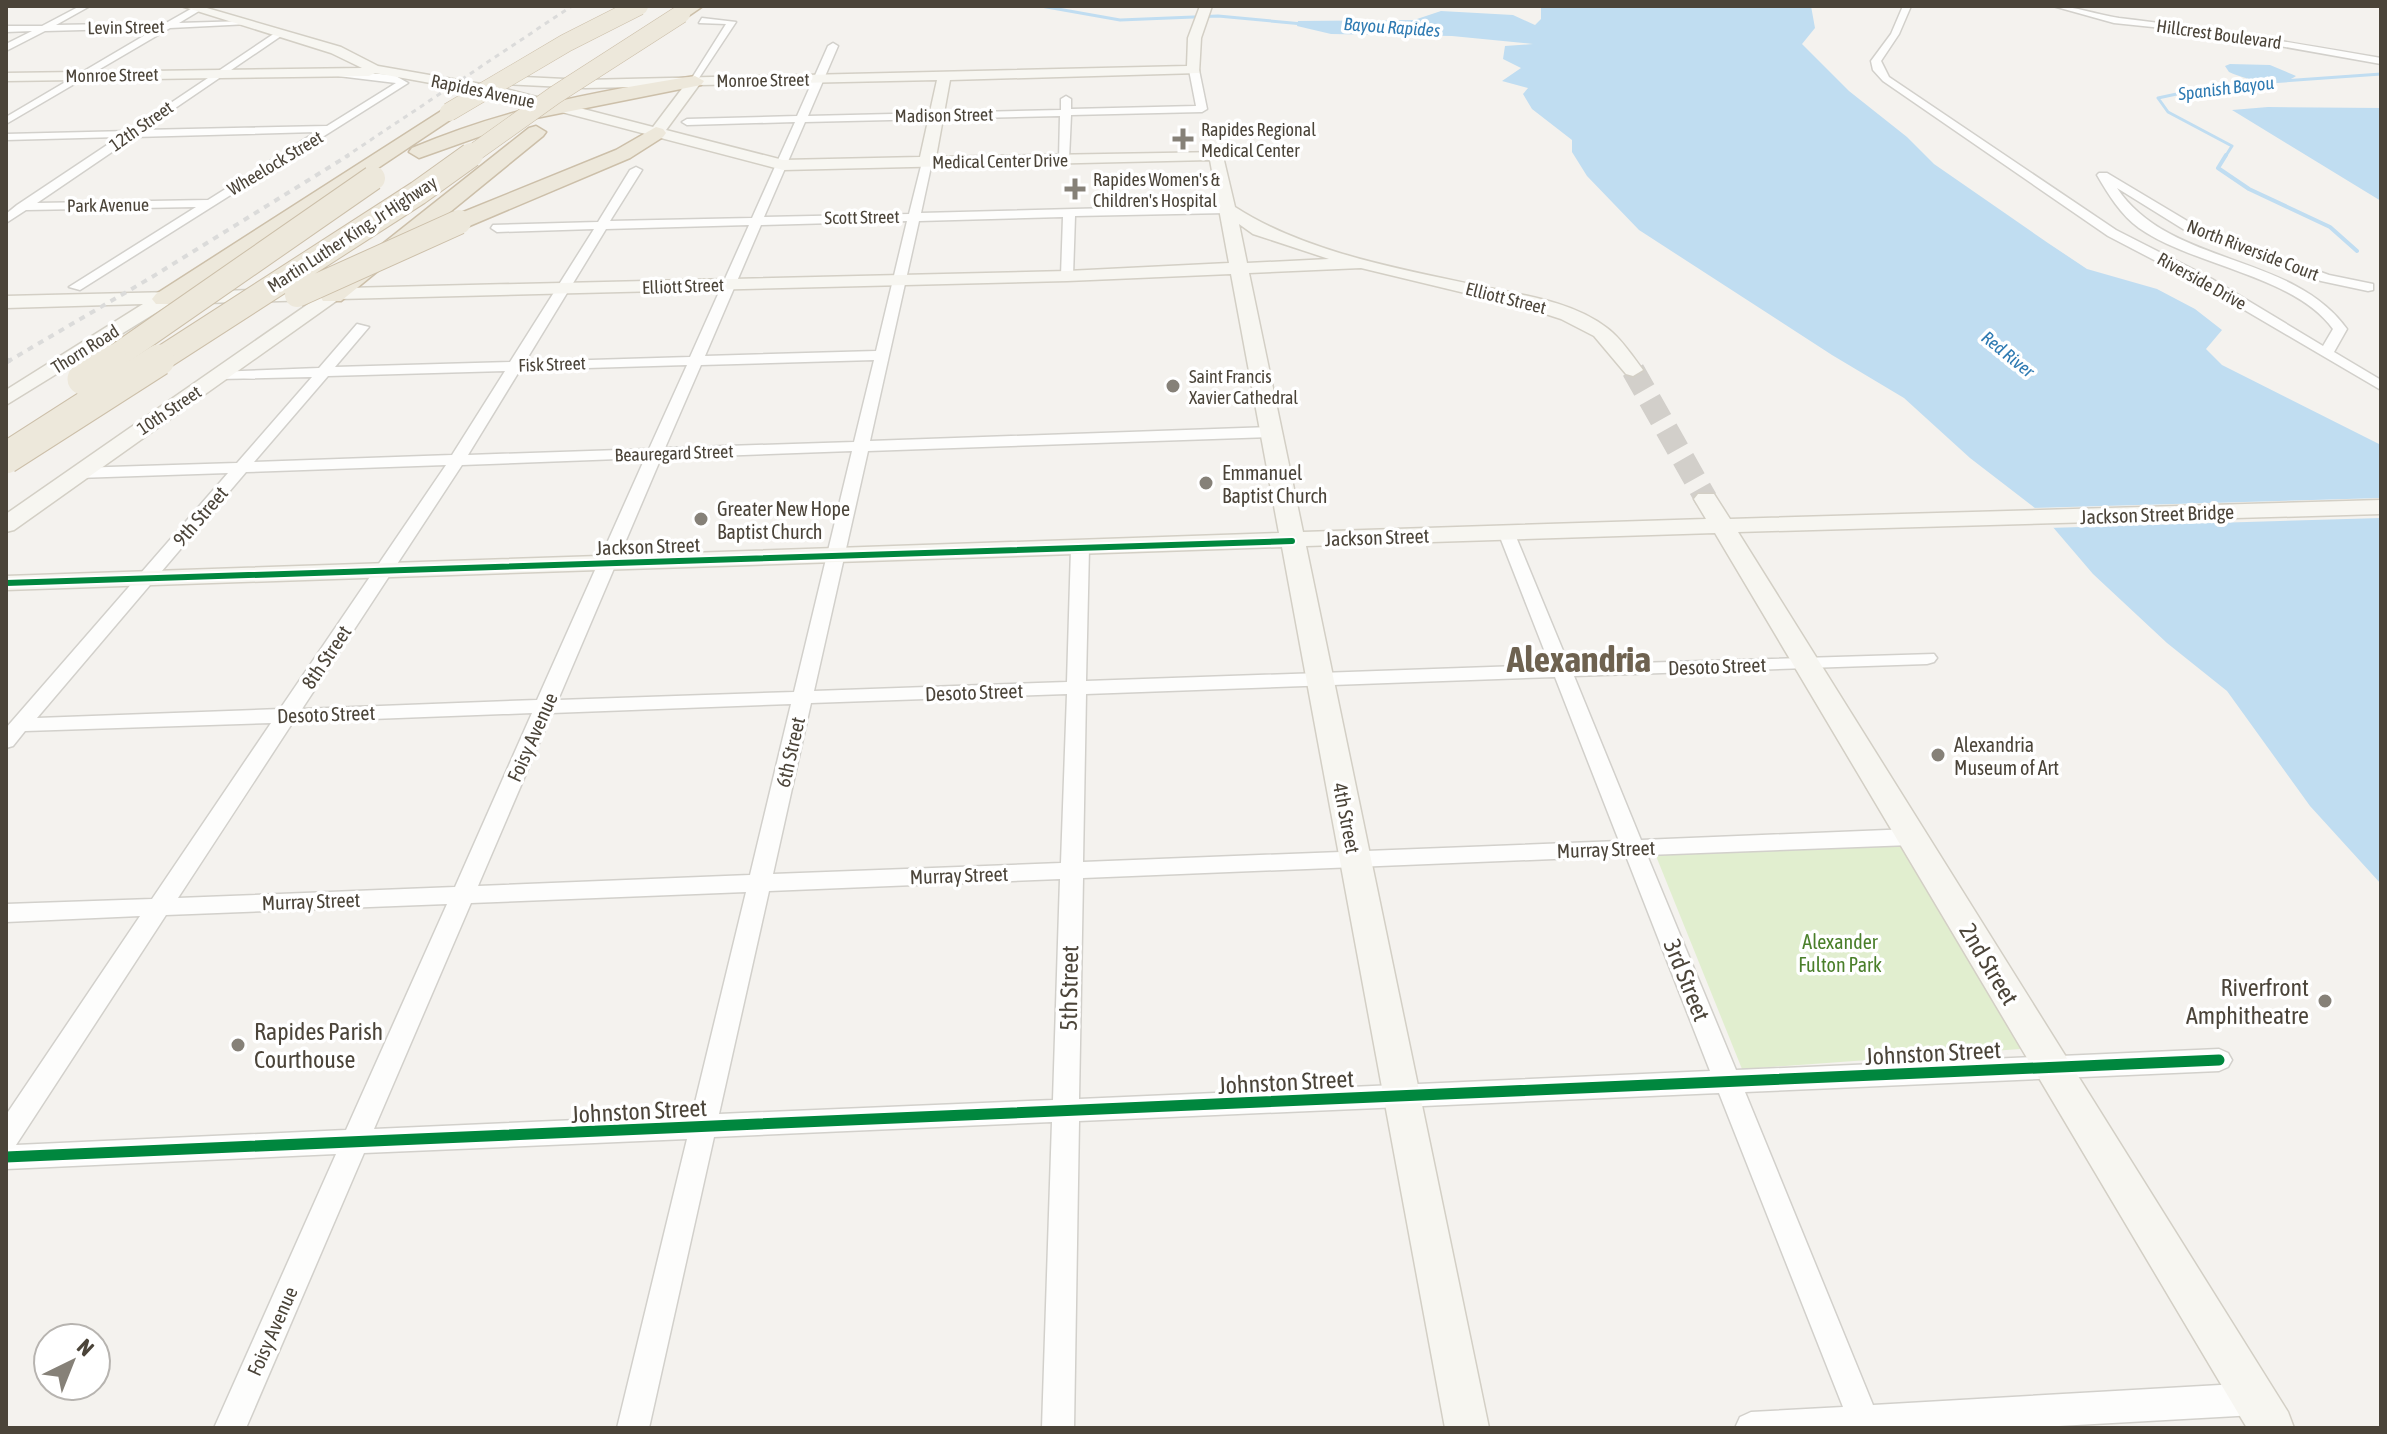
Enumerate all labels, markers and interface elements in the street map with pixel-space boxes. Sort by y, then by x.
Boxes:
water label: Bayou Rapides [1343,13,1441,41]
street label: Hillcrest Boulevard [2155,15,2283,53]
street label: Levin Street [87,16,165,38]
street label: Monroe Street [65,64,159,86]
street label: Monroe Street [716,69,810,91]
street label: Rapides Avenue [429,70,537,112]
water label: Spanish Bayou [2176,72,2275,104]
street label: 12th Street [105,97,177,155]
street label: Madison Street [895,104,993,126]
place label: Rapides Regional Medical Center [1201,119,1316,161]
street label: Wheelock Street [223,126,327,200]
marker: Rapides Regional Medical Center [1172,128,1194,150]
street label: Medical Center Drive [932,149,1068,173]
place label: Rapides Women's & Children's Hospital [1093,169,1221,211]
street label: Martin Luther King, Jr Highway [263,171,441,297]
marker: Rapides Women's & Children's Hospital [1064,178,1086,200]
street label: Park Avenue [67,194,149,216]
street label: Scott Street [824,206,900,228]
street label: North Riverside Court [2184,215,2322,285]
street label: Riverside Drive [2154,248,2250,314]
street label: Elliott Street [642,274,724,298]
street label: Elliott Street [1464,278,1548,318]
street label: Thorn Road [47,320,123,378]
water label: Red River [1977,326,2039,382]
street label: Fisk Street [518,352,586,376]
place label: Saint Francis Xavier Cathedral [1189,366,1298,408]
marker: Saint Francis Xavier Cathedral [1164,377,1182,395]
street label: 10th Street [133,381,205,439]
street label: Beauregard Street [614,440,734,466]
place label: Emmanuel Baptist Church [1222,461,1328,507]
marker: Emmanuel Baptist Church [1197,474,1215,492]
street label: 9th Street [168,481,232,551]
place label: Greater New Hope Baptist Church [717,497,850,543]
street label: Jackson Street Bridge [2080,500,2234,528]
marker: Greater New Hope Baptist Church [692,510,710,528]
street label: Jackson Street [1324,524,1430,550]
street label: Jackson Street [595,533,701,559]
street label: 8th Street [296,621,356,693]
district label: Alexandria [1506,638,1651,680]
street label: Desoto Street [1667,653,1767,679]
street label: Desoto Street [924,679,1024,705]
street label: Foisy Avenue [502,689,562,785]
street label: Desoto Street [276,701,376,727]
street label: 6th Street [771,714,809,789]
place label: Alexandria Museum of Art [1954,733,2059,779]
marker: Alexandria Museum of Art [1929,746,1947,764]
street label: 4th Street [1329,781,1365,856]
street label: Murray Street [1556,836,1656,862]
street label: Murray Street [909,862,1009,888]
street label: Murray Street [261,888,361,914]
street label: 2nd Street [1954,918,2024,1010]
park label: Alexander Fulton Park [1798,930,1882,976]
street label: 3rd Street [1658,935,1716,1025]
street label: 5th Street [1055,945,1083,1031]
place label: Riverfront Amphitheatre [2186,974,2309,1029]
marker: Riverfront Amphitheatre [2316,992,2334,1010]
place label: Rapides Parish Courthouse [254,1018,383,1073]
marker: Rapides Parish Courthouse [229,1036,247,1054]
street label: Johnston Street [1864,1036,2002,1070]
street label: Johnston Street [1217,1065,1355,1099]
street label: Johnston Street [570,1094,708,1128]
street label: Foisy Avenue [242,1283,302,1379]
north arrow [32,1322,112,1402]
text: N [72,1333,99,1361]

